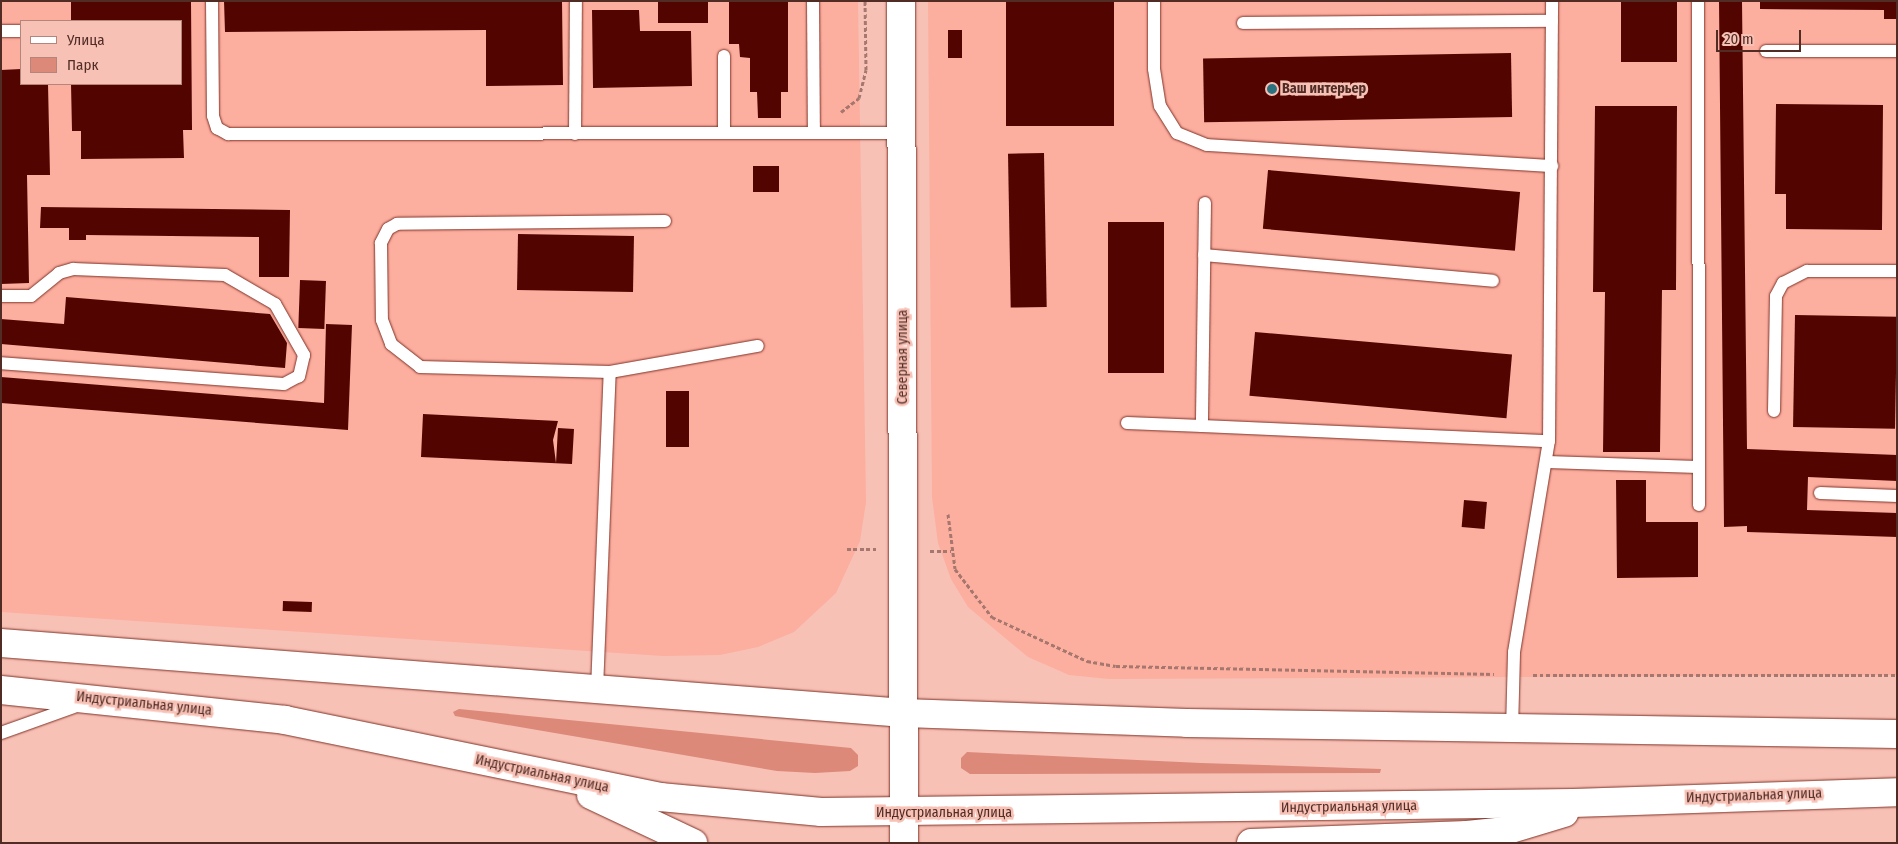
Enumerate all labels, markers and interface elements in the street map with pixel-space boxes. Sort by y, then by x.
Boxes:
legend [20,20,182,85]
scale bar [1718,20,1803,52]
text: 20 m [1724,30,1754,48]
text: Улица [67,31,105,49]
text: Парк [67,56,98,74]
place label: Ваш интерьер [1282,81,1366,97]
marker: Ваш интерьер [1266,83,1278,95]
street label: Северная улица [895,310,911,404]
street label: Индустриальная улица [75,689,213,719]
street label: Индустриальная улица [474,752,610,796]
street label: Индустриальная улица [1686,785,1822,807]
street label: Индустриальная улица [1281,797,1417,817]
street label: Индустриальная улица [876,805,1012,821]

